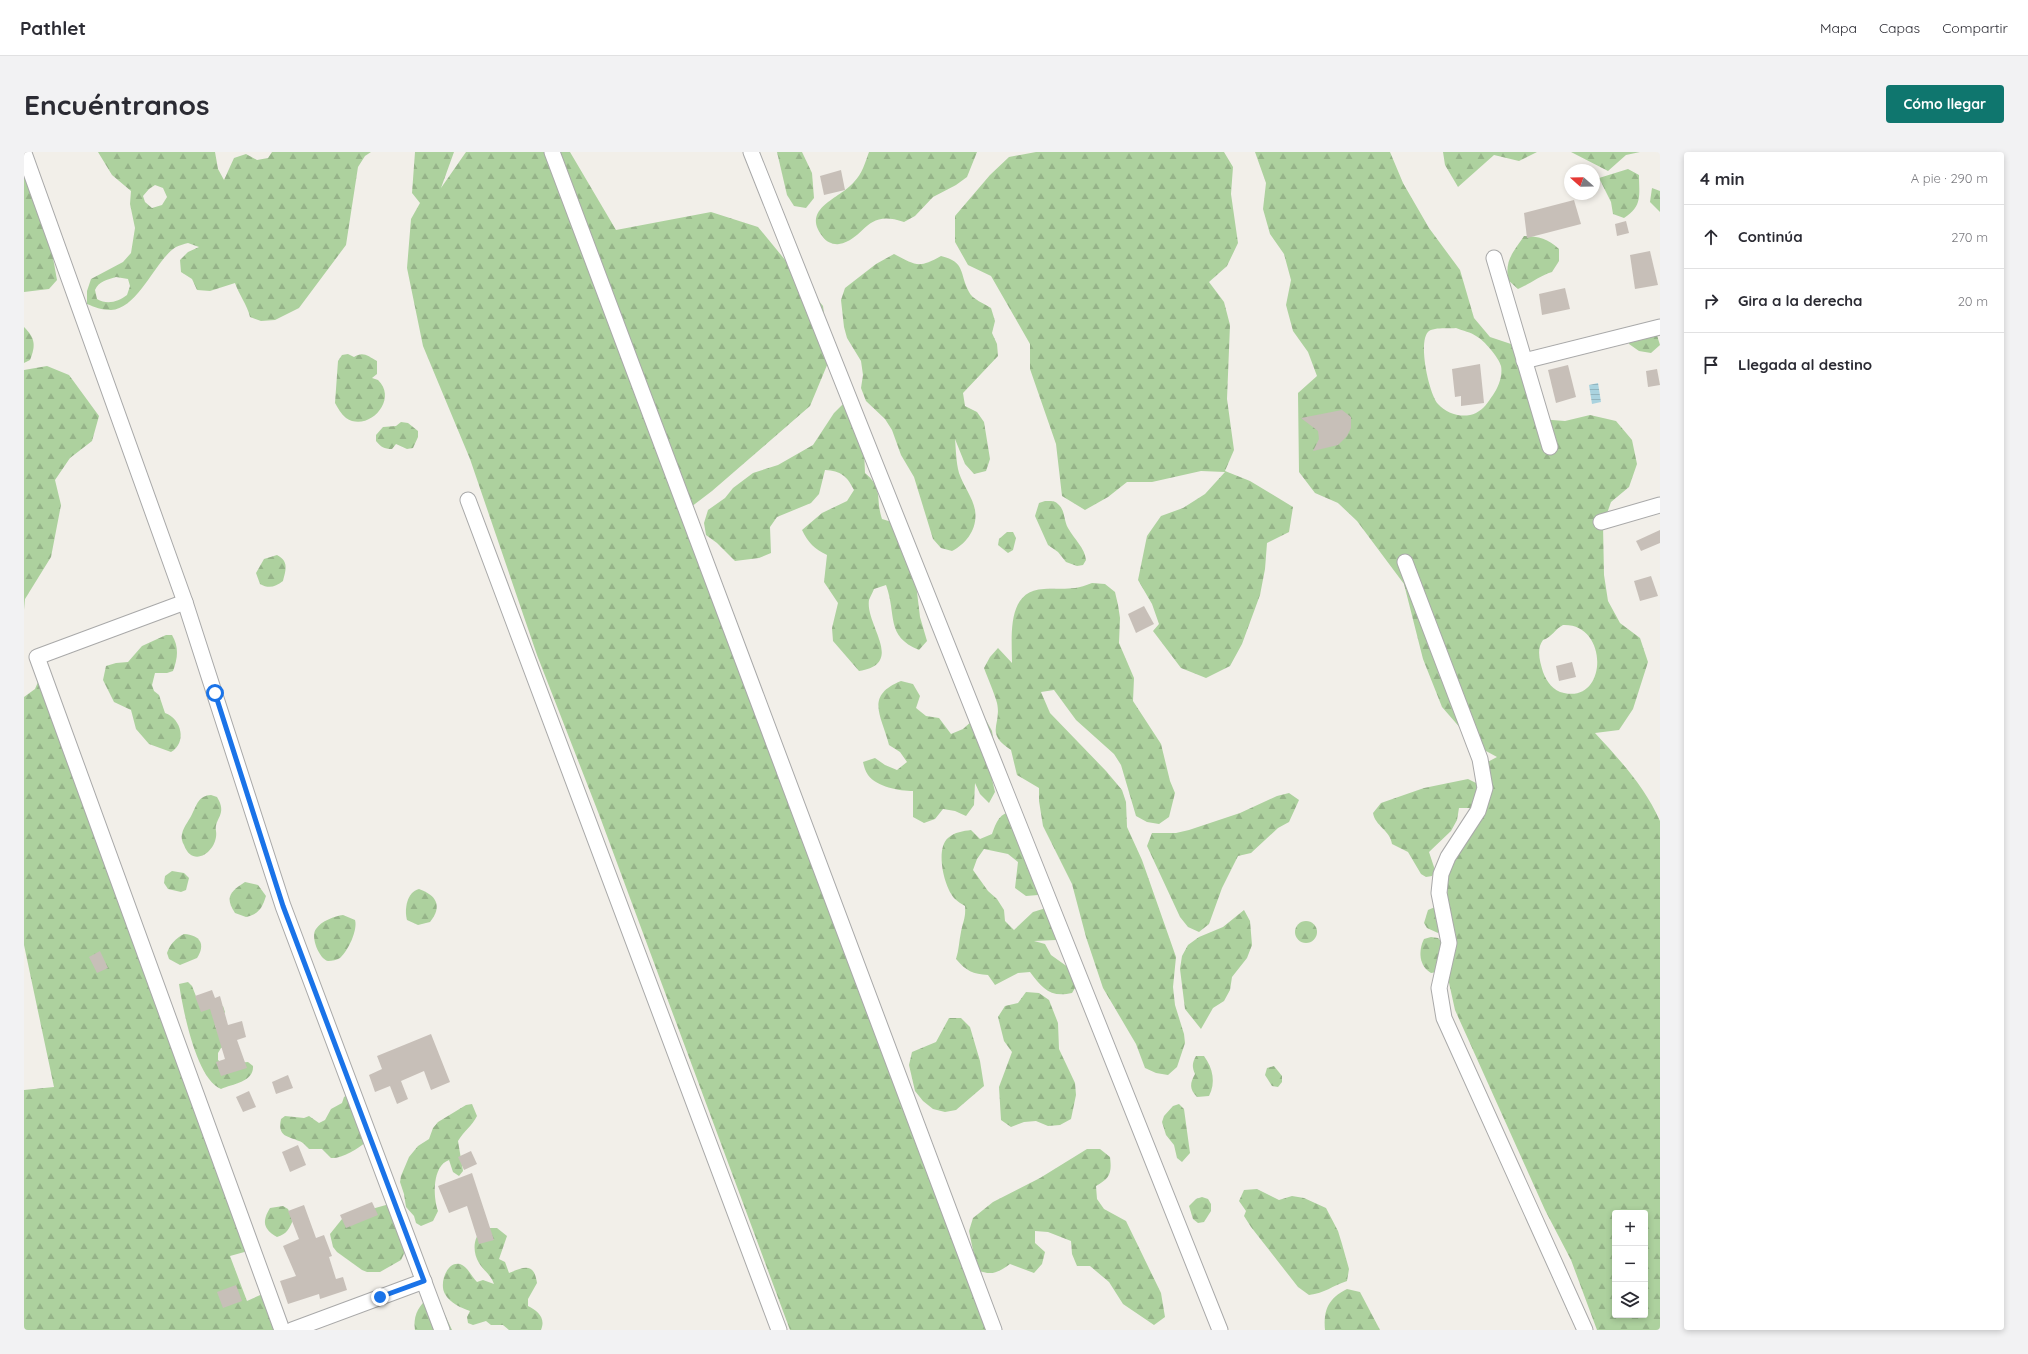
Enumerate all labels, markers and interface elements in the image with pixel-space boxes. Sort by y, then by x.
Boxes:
text: Pathlet [20,16,86,40]
text: Mapa [1820,19,1857,37]
text: Capas [1879,19,1920,37]
text: Compartir [1942,19,2008,37]
button: Cómo llegar [1886,85,2004,123]
text: Encuéntranos [24,87,209,122]
north arrow [1564,164,1600,200]
text: 4 min [1700,168,1745,189]
text: A pie · 290 m [1911,170,1988,186]
icon: ahead [1700,226,1722,248]
text: Continúa [1738,227,1803,246]
text: 270 m [1951,229,1988,245]
icon: right [1700,290,1722,312]
text: Gira a la derecha [1738,291,1863,310]
text: 20 m [1958,293,1988,309]
icon: arrive [1700,354,1722,376]
text: Llegada al destino [1738,355,1872,374]
route start [206,684,224,702]
map controls [1612,1210,1648,1318]
button: + [1612,1210,1648,1246]
button: − [1612,1246,1648,1282]
button: layers [1612,1282,1648,1318]
route end [371,1288,389,1306]

